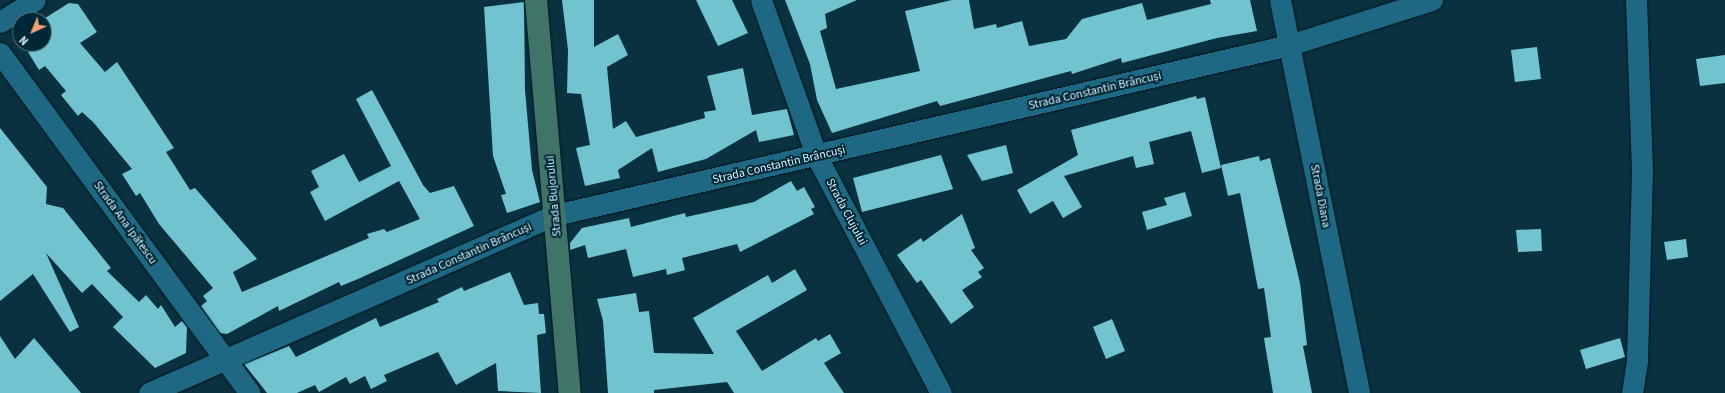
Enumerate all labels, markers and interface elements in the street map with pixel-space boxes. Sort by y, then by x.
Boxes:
north arrow [12,12,52,52]
text: N [16,32,32,48]
street label: Strada Constantin Brâncuși [1027,69,1163,113]
street label: Strada Constantin Brâncuși [711,143,847,187]
street label: Strada Bujorului [543,155,565,237]
street label: Strada Diana [1307,163,1333,229]
street label: Strada Clujului [822,176,870,248]
street label: Strada Ana Ipătescu [90,179,160,267]
street label: Strada Constantin Brâncuși [404,220,534,288]

